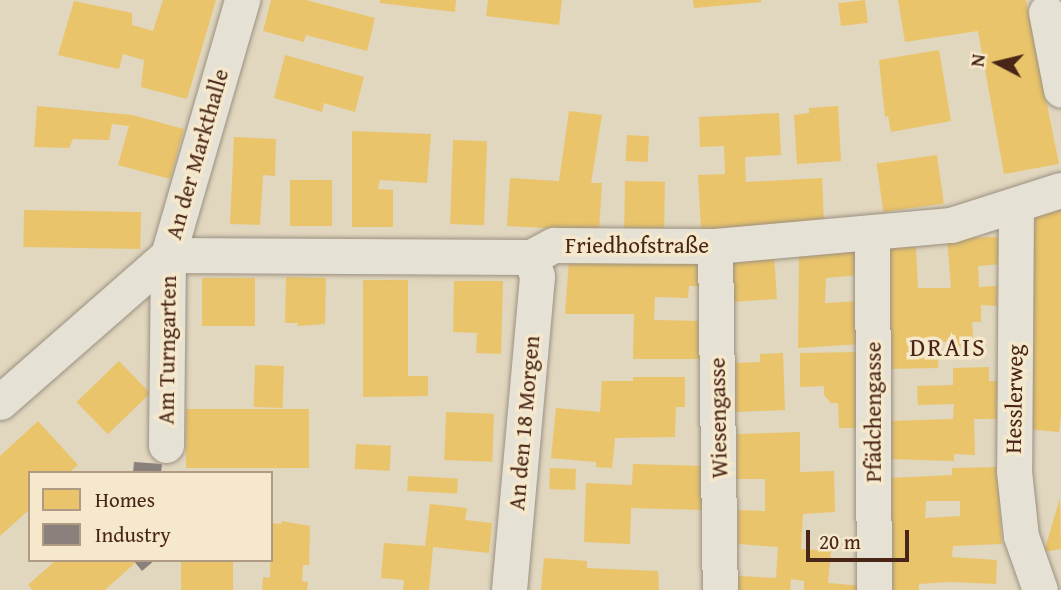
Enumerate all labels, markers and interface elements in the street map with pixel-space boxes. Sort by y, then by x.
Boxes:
north arrow [963,28,1033,98]
text: N [962,52,992,68]
street label: An der Markthalle [159,66,235,242]
street label: Friedhofstraße [565,231,709,259]
street label: Am Turngarten [152,275,182,425]
district label: DRAIS [910,331,986,363]
street label: An den 18 Morgen [503,334,545,512]
street label: Pfädchengasse [859,342,887,482]
street label: Hesslerweg [999,344,1029,454]
street label: Wiesengasse [703,357,733,479]
legend [28,471,273,562]
text: Homes [95,484,155,515]
scale bar [809,516,912,560]
text: Industry [95,519,171,550]
text: 20 m [819,526,861,557]

